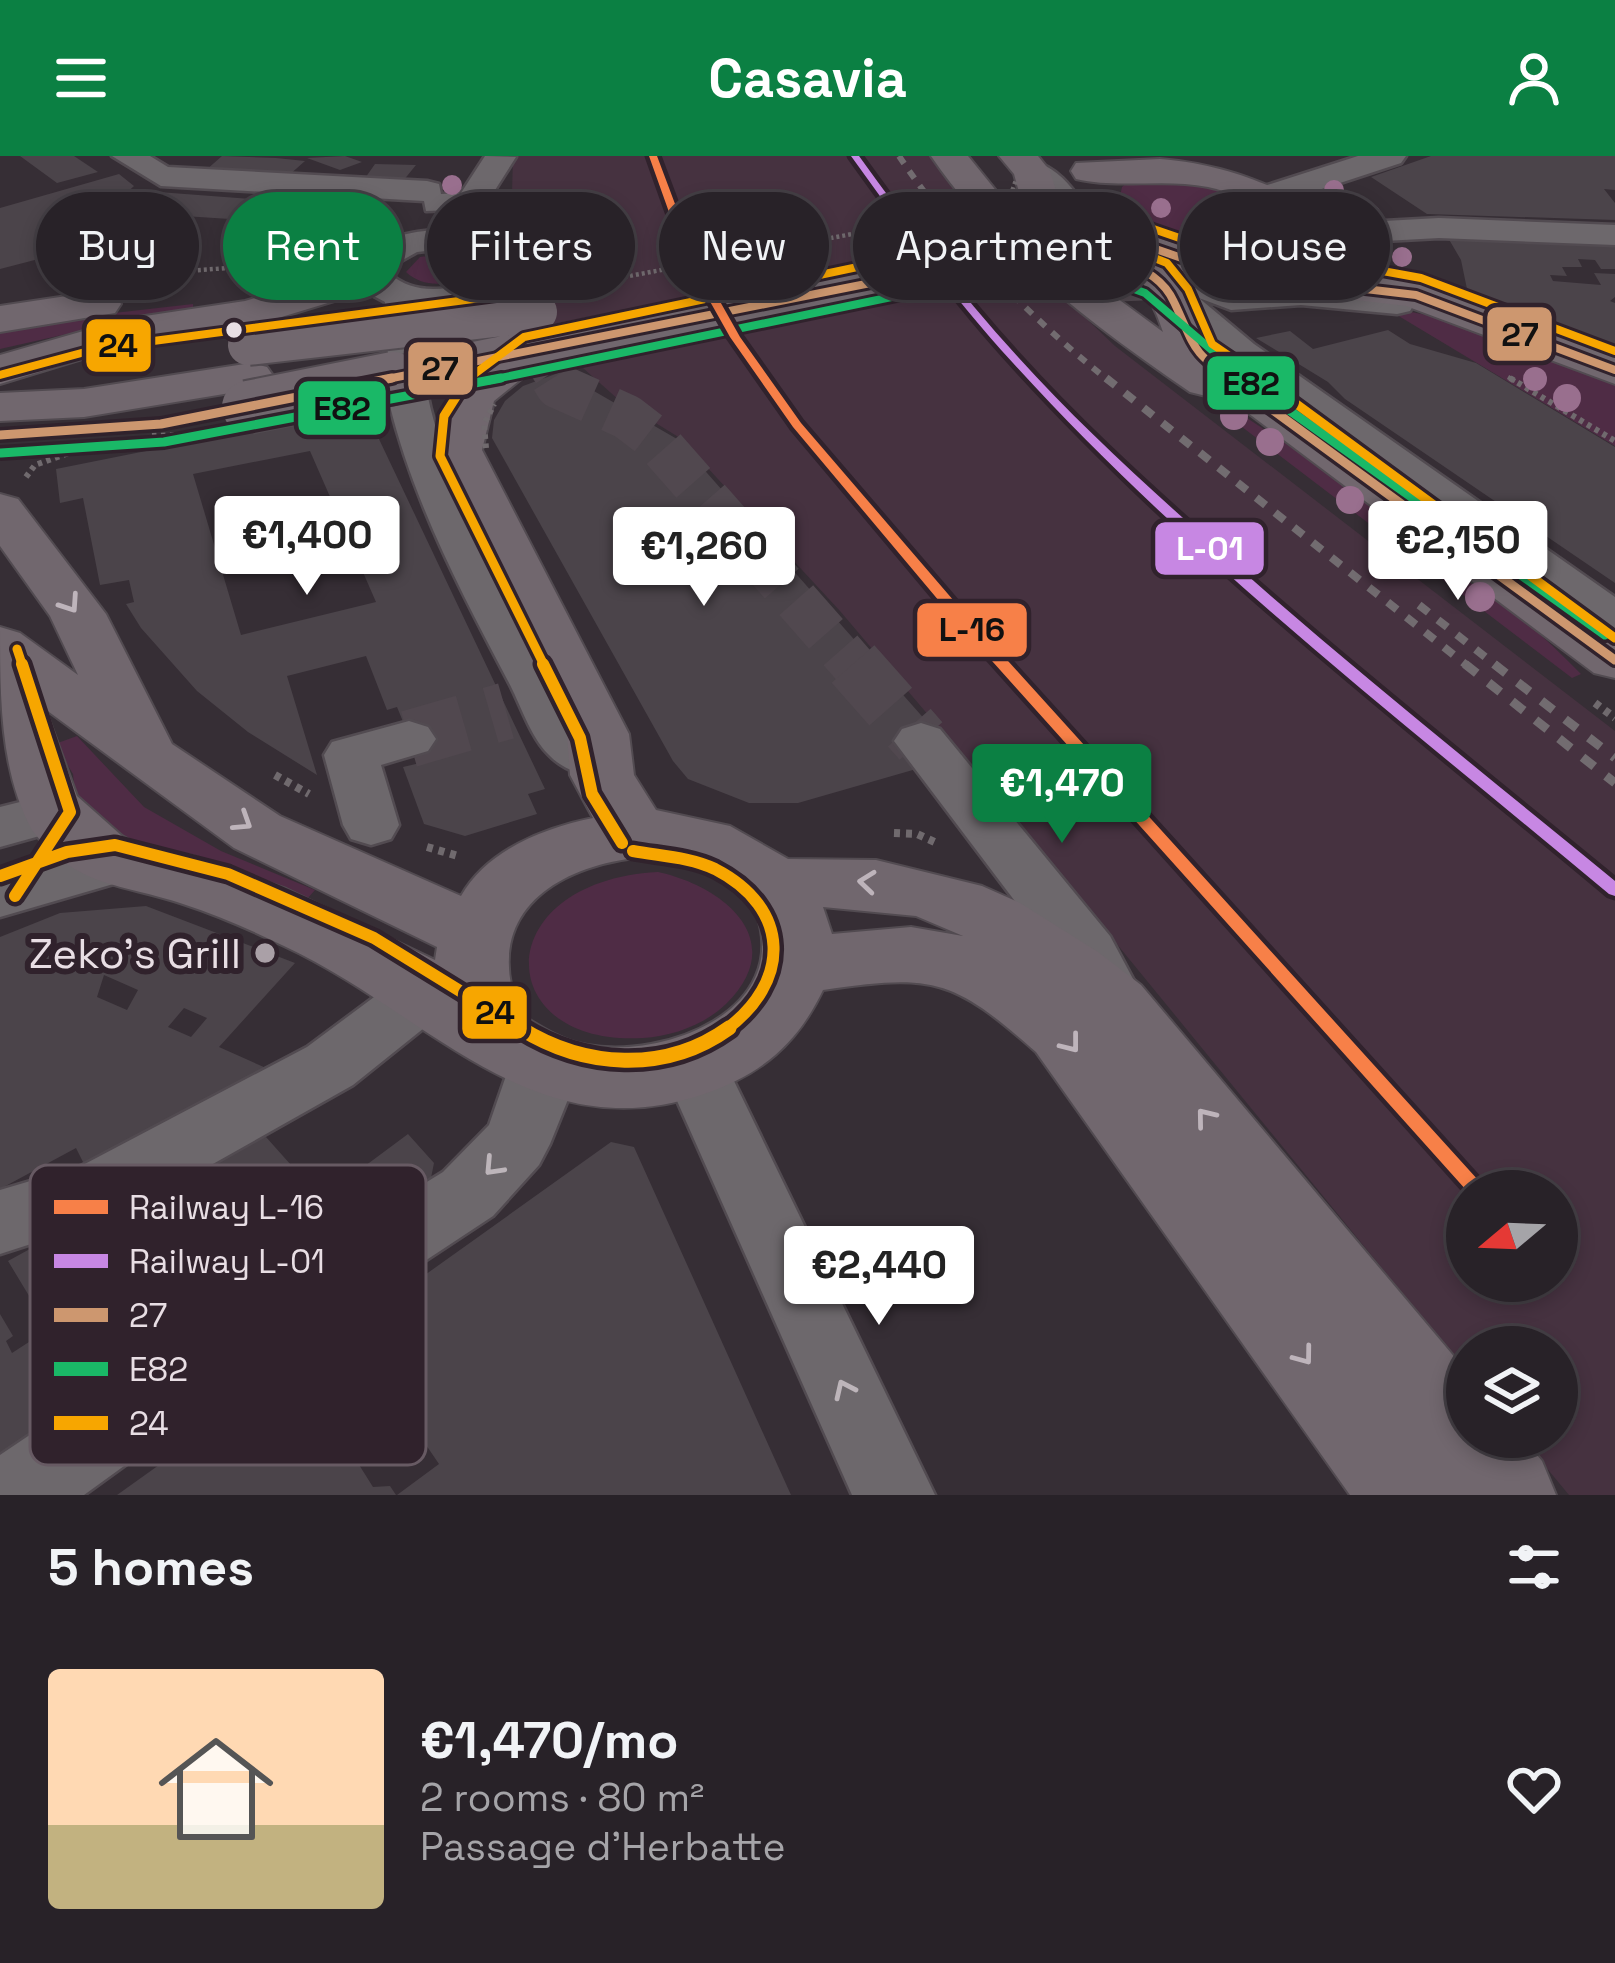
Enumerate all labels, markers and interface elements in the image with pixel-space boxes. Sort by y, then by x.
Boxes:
text: Casavia [708,44,907,113]
icon: menu [48,45,114,111]
icon: person [1501,45,1567,111]
chip: Buy [36,192,199,300]
chip: Rent [223,192,403,300]
chip: Filters [427,192,635,300]
chip: New [659,192,829,300]
chip: Apartment [853,192,1156,300]
chip: House [1180,192,1390,300]
line badge: 27 [1485,305,1554,363]
text: 27 [1501,314,1539,356]
line badge: 24 [84,317,153,374]
unlabelled marker [223,319,245,341]
text: 24 [98,325,138,367]
line badge: 27 [406,340,475,397]
text: 27 [421,348,459,390]
line badge: E82 [1205,354,1297,412]
text: E82 [1222,363,1280,405]
line badge: E82 [296,379,388,437]
text: E82 [313,388,371,430]
pin: €1,400 [209,496,405,598]
pin: €2,150 [1360,501,1556,603]
pin: €1,260 [606,507,802,609]
text: €1,400 [242,510,372,559]
text: €2,150 [1395,515,1521,564]
line badge: L-01 [1153,520,1266,577]
text: €1,260 [640,521,768,570]
text: L-01 [1176,528,1244,570]
one-way arrow [56,591,78,613]
line badge: L-16 [915,601,1029,659]
text: L-16 [939,609,1005,651]
pin: €1,470 [964,744,1160,846]
text: €1,470 [999,758,1125,807]
one-way arrow [229,807,251,829]
one-way arrow [857,870,876,895]
place label: Zeko's Grill [29,927,241,980]
marker: Zeko's Grill [252,940,278,966]
line badge: 24 [460,984,529,1041]
text: 24 [475,992,515,1034]
one-way arrow [1057,1030,1078,1052]
one-way arrow [1198,1109,1219,1131]
one-way arrow [486,1154,507,1175]
legend [30,1165,426,1465]
north arrow [1446,1170,1578,1302]
map controls [1446,1170,1578,1458]
text: Railway L-16 [129,1187,324,1229]
pin: €2,440 [781,1226,977,1328]
text: €2,440 [811,1240,947,1289]
text: Railway L-01 [129,1241,325,1283]
text: 27 [129,1295,167,1337]
button: layers [1446,1326,1578,1458]
one-way arrow [1290,1343,1312,1364]
text: E82 [129,1349,188,1391]
one-way arrow [835,1380,859,1401]
text: 24 [129,1403,169,1445]
icon: filters [1501,1534,1567,1600]
text: 5 homes [48,1535,254,1600]
text: €1,470/mo [420,1708,679,1773]
icon: home [144,1717,288,1861]
icon: heart [1501,1756,1567,1822]
text: 2 rooms · 80 m² [420,1773,704,1822]
text: Passage d'Herbatte [420,1822,786,1871]

